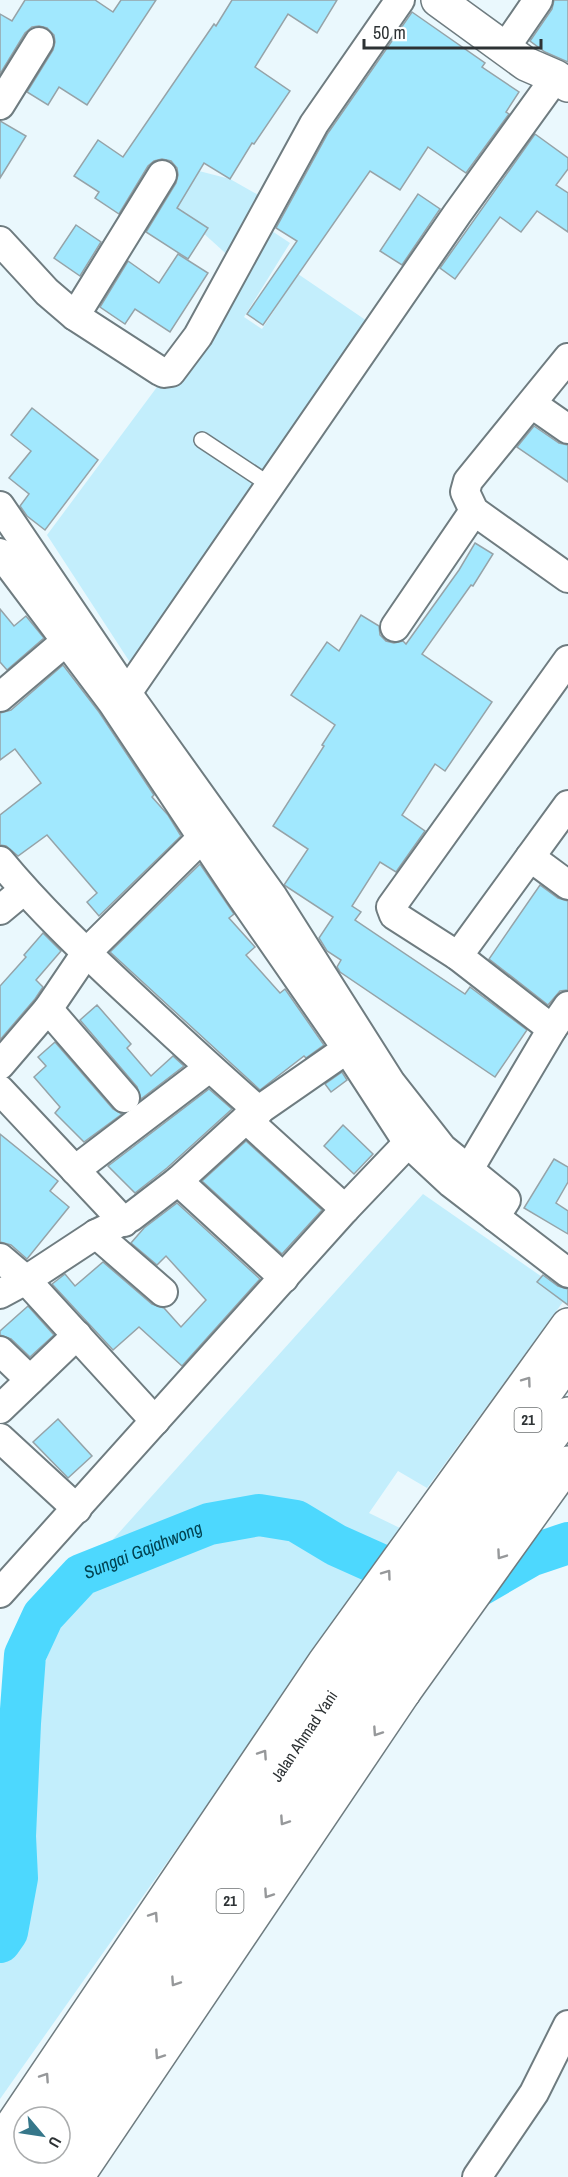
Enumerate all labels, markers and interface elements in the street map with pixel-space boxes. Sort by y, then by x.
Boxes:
scale bar [364,12,541,50]
text: 50 m [373,20,406,45]
one-way arrow [520,1376,531,1387]
road number: 21 [514,1408,542,1432]
water label: Sungai Gajahwong [80,1515,206,1585]
one-way arrow [497,1548,508,1559]
one-way arrow [380,1570,391,1581]
street label: Jalan Ahmad Yani [265,1686,342,1786]
one-way arrow [373,1725,384,1736]
one-way arrow [256,1750,267,1761]
one-way arrow [280,1814,291,1825]
one-way arrow [264,1887,275,1898]
road number: 21 [216,1889,244,1913]
one-way arrow [147,1911,158,1922]
one-way arrow [170,1976,182,1986]
one-way arrow [155,2049,166,2060]
one-way arrow [37,2073,48,2084]
north arrow [12,2105,72,2165]
text: U [43,2133,67,2152]

